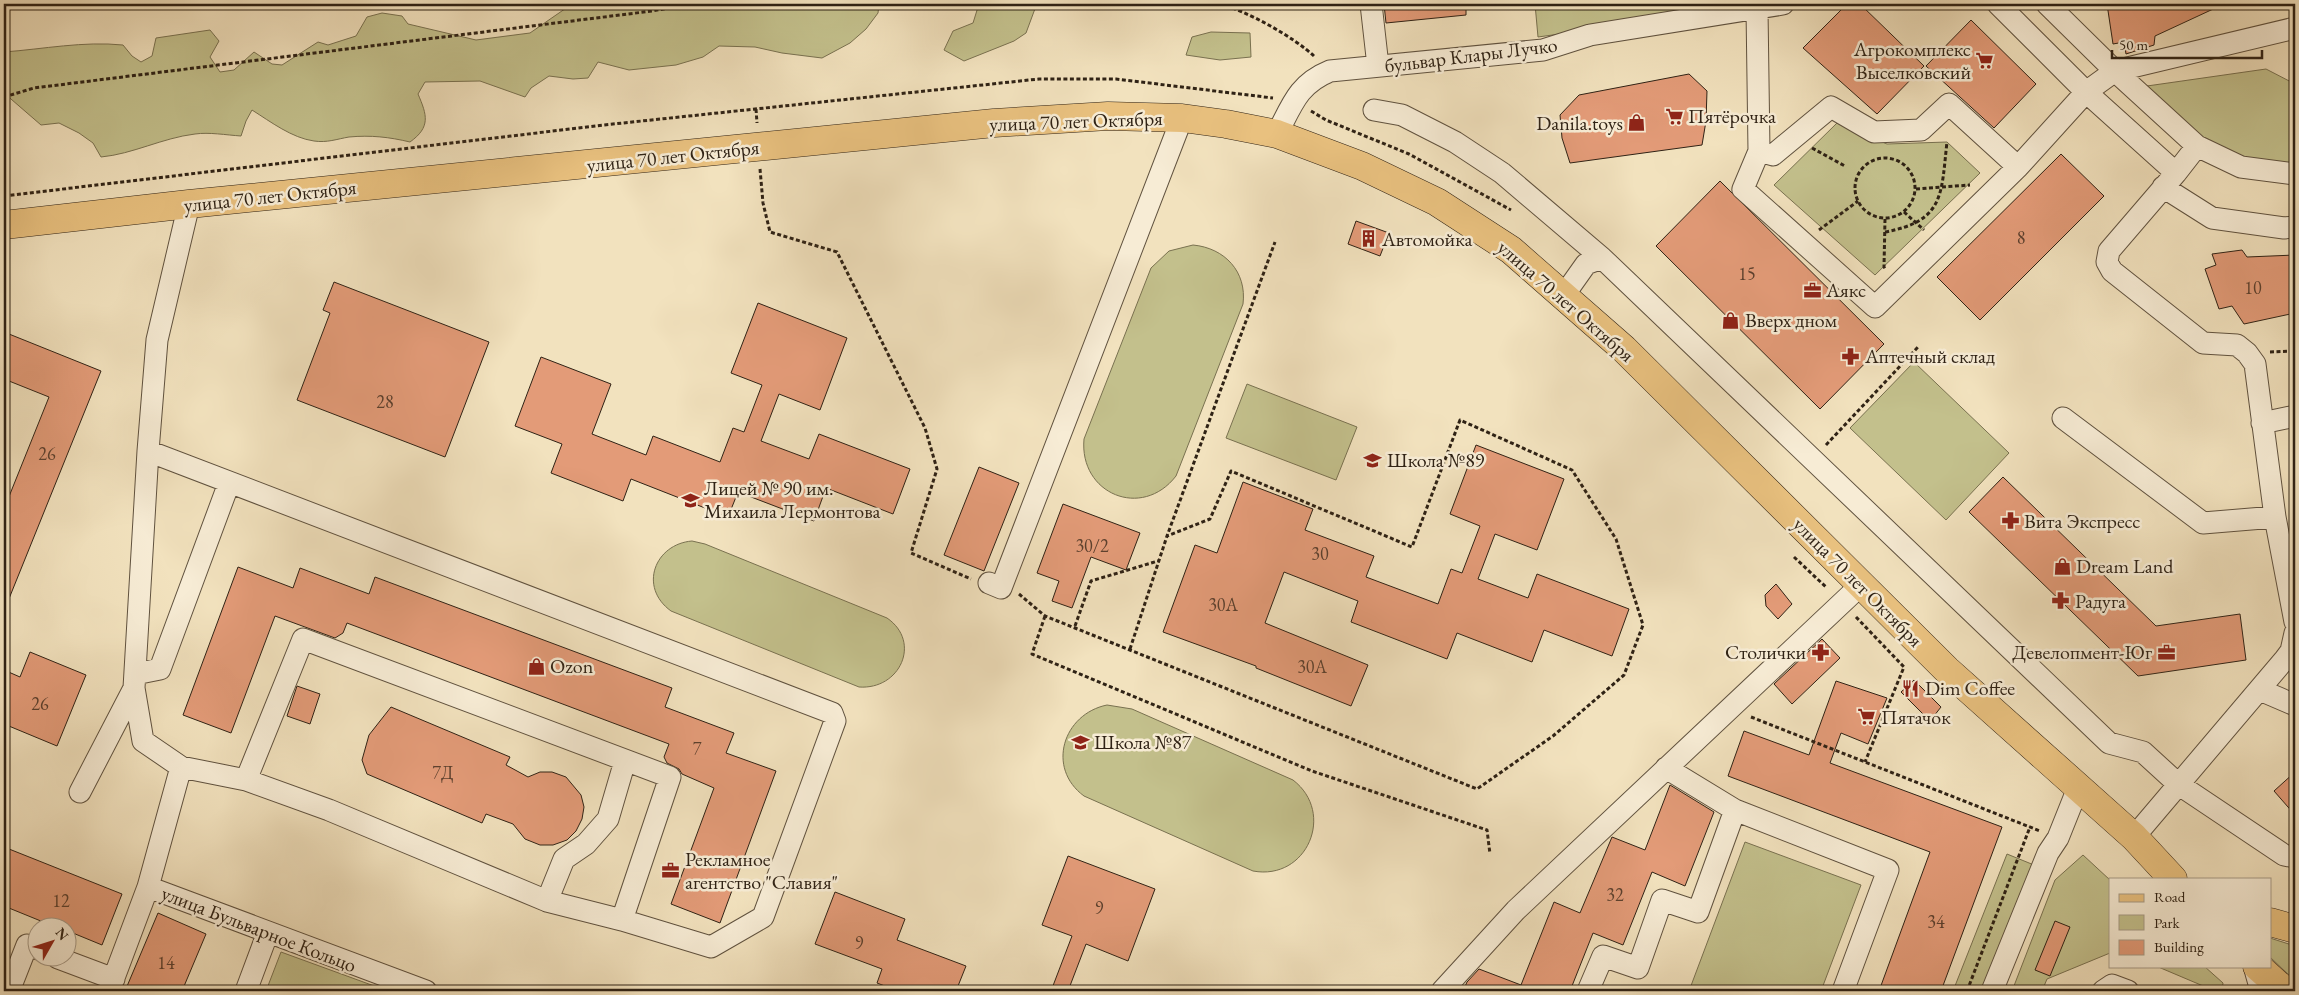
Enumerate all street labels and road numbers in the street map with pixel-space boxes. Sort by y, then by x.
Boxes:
street label: бульвар Клары Лучко [1383,31,1559,78]
street label: улица 70 лет Октября [989,105,1163,137]
street label: улица 70 лет Октября [585,134,761,178]
street label: улица 70 лет Октября [182,174,358,218]
street label: улица 70 лет Октября [1492,234,1640,368]
street label: улица 70 лет Октября [1787,511,1929,653]
street label: улица Бульварное Кольцо [158,880,360,978]

